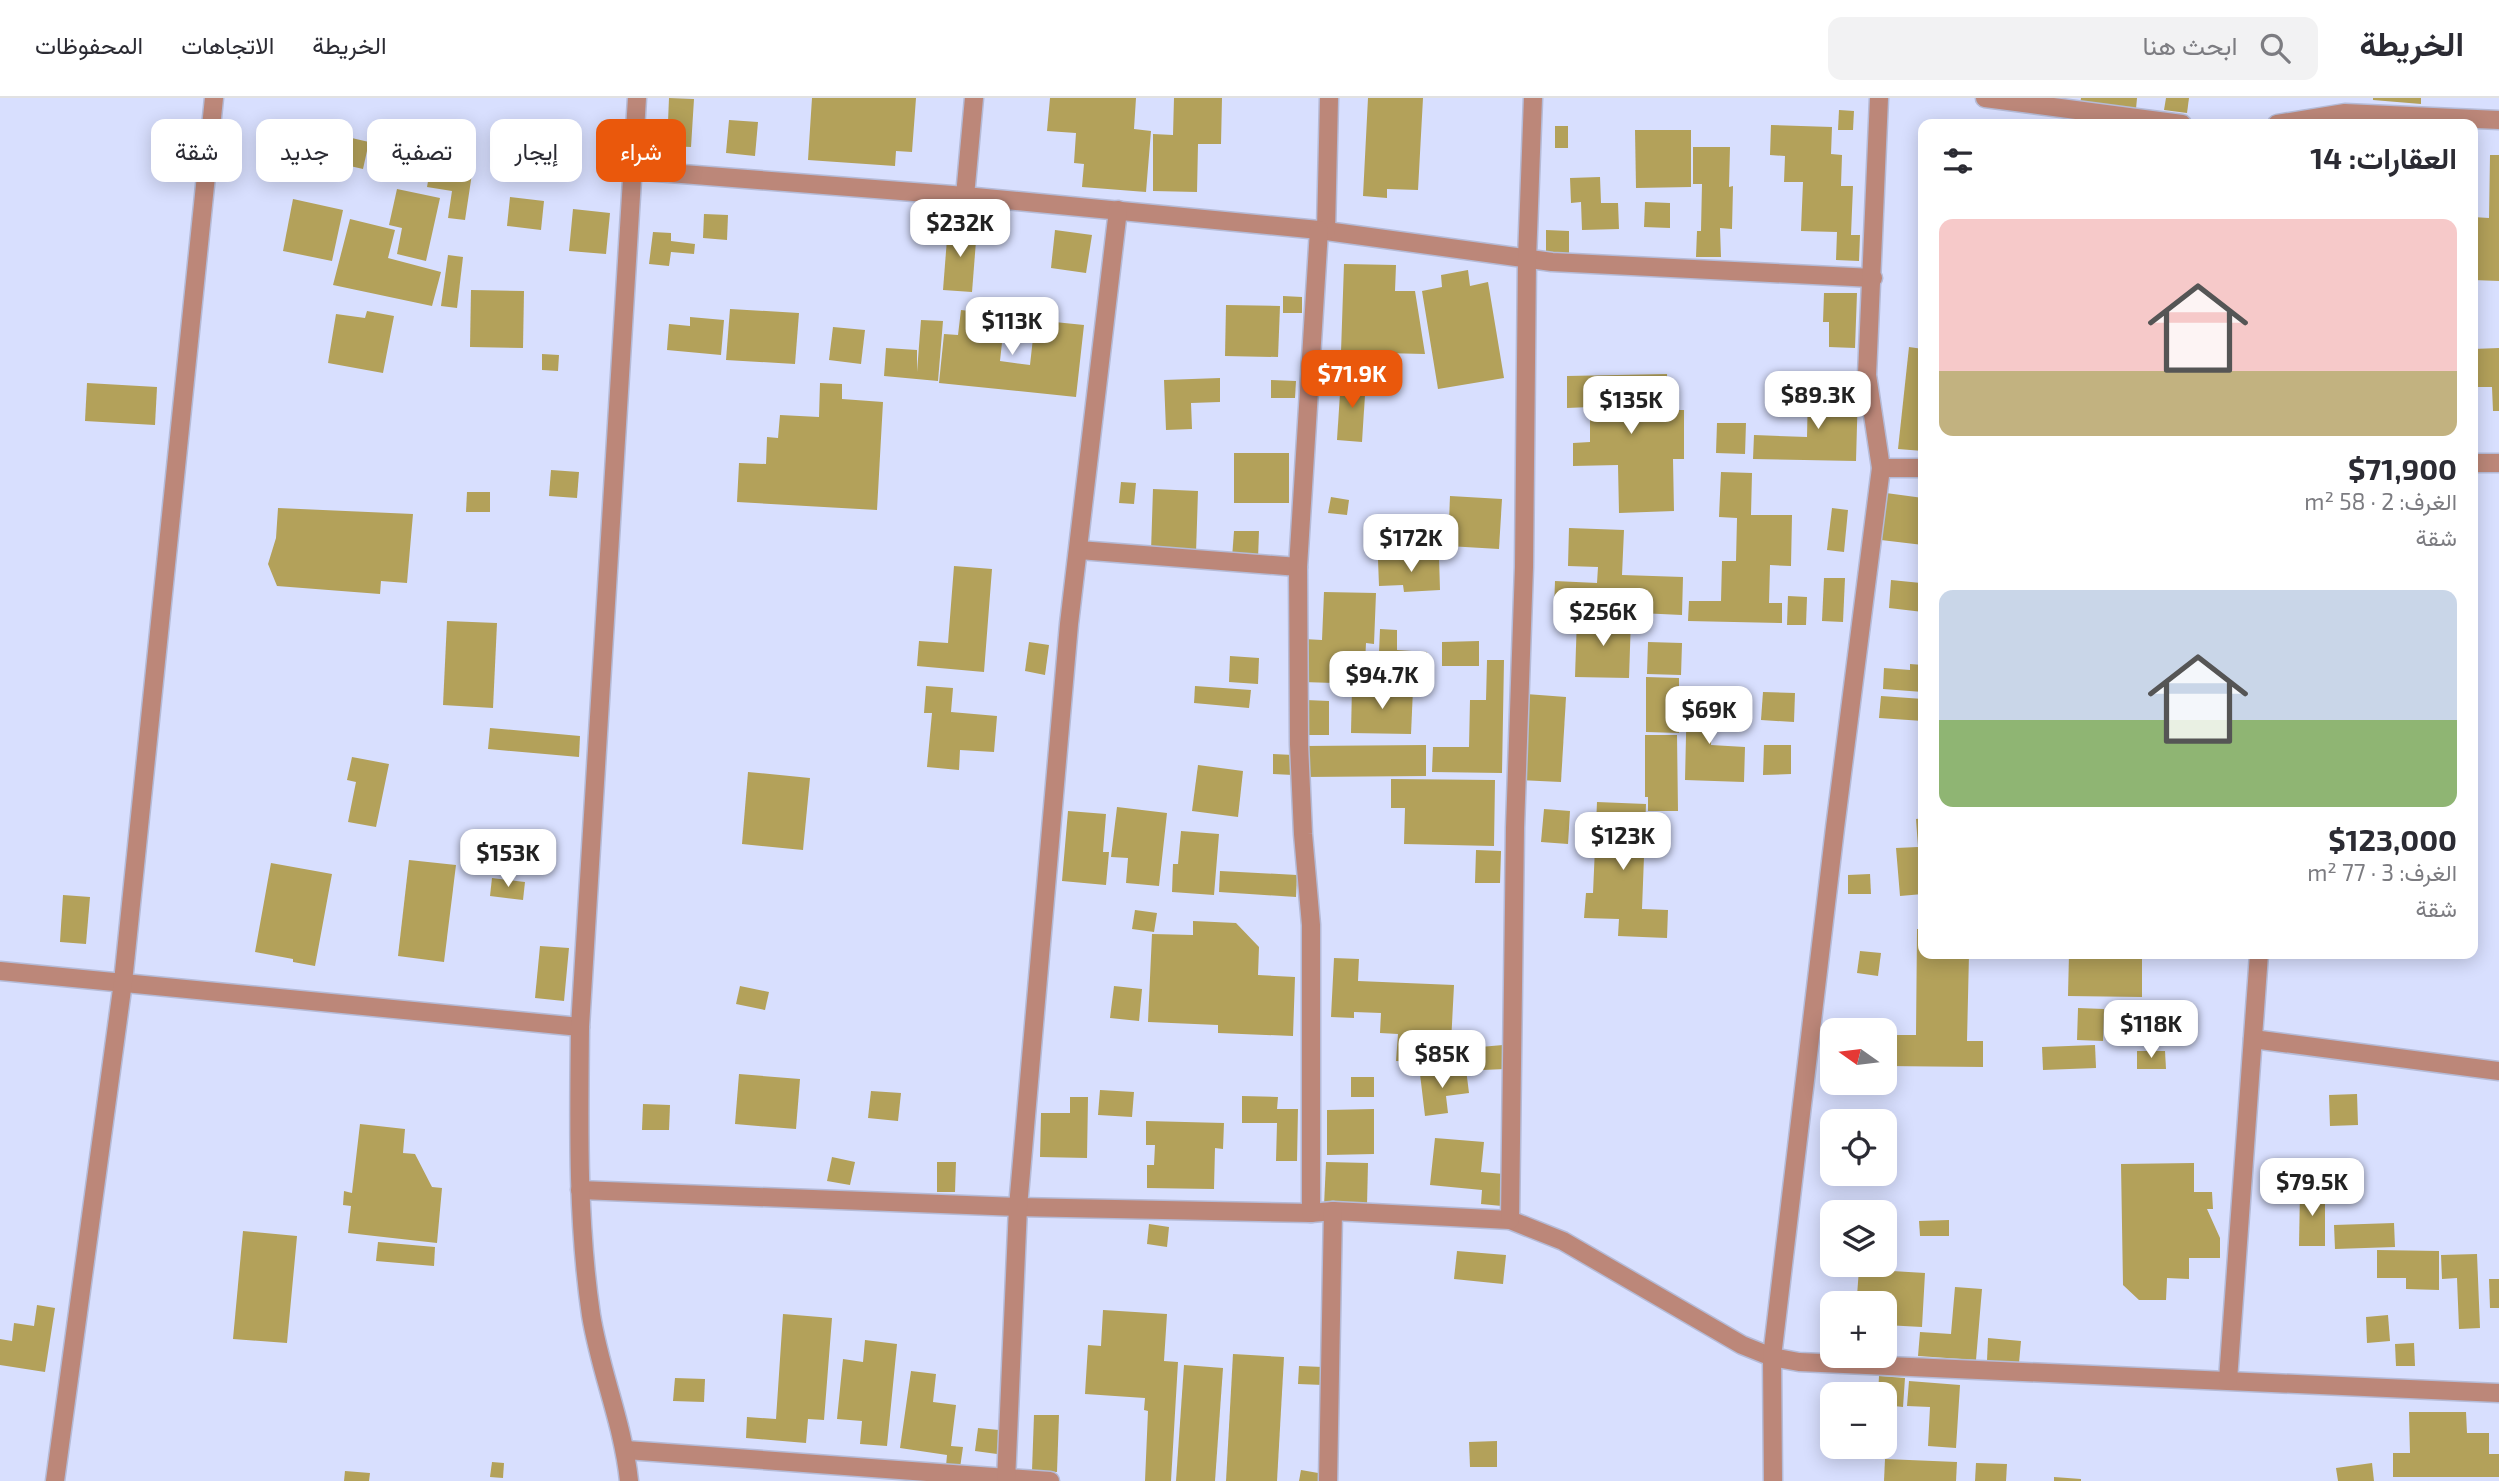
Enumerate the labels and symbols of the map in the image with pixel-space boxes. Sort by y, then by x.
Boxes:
pin: $232K [911,200,1009,259]
pin: $113K [963,298,1061,357]
pin: $71.9K [1295,350,1409,410]
pin: $89.3K [1761,372,1875,431]
pin: $135K [1582,376,1680,436]
pin: $172K [1362,514,1460,574]
pin: $256K [1554,588,1652,648]
pin: $94.7K [1325,652,1439,711]
pin: $69K [1668,686,1750,746]
pin: $123K [1574,812,1672,872]
pin: $153K [459,830,557,889]
pin: $118K [2102,1000,2200,1060]
north arrow [1820,1018,1897,1096]
pin: $85K [1401,1030,1483,1090]
pin: $79.5K [2255,1158,2369,1218]

